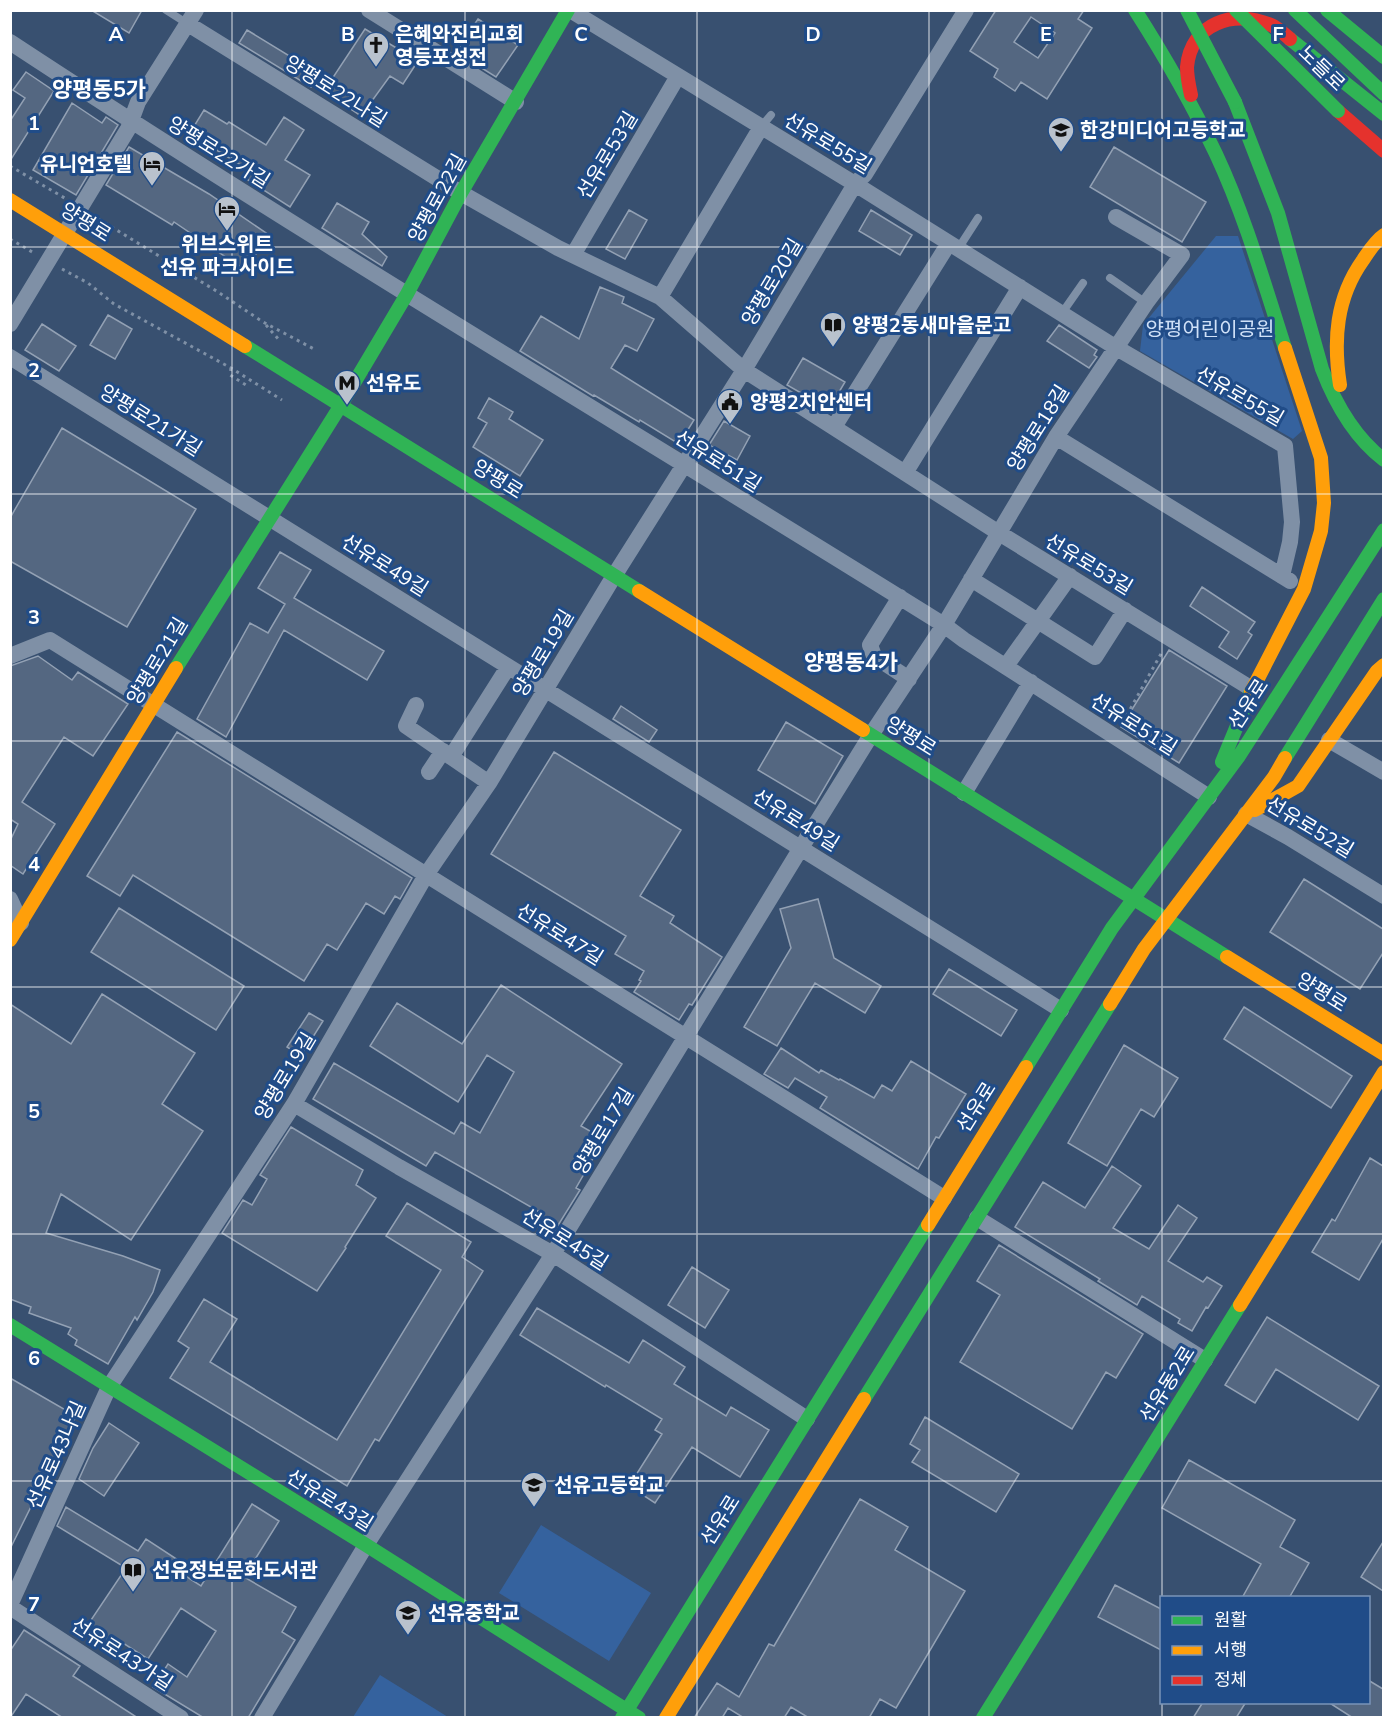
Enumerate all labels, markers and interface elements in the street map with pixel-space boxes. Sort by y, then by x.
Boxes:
text: A [109,21,124,48]
text: B [341,21,355,48]
place label: 은혜와진리교회 영등포성전 [395,21,524,71]
text: C [574,21,588,48]
text: D [805,21,821,48]
text: E [1040,21,1052,48]
text: F [1272,21,1284,48]
church icon: 은혜와진리교회 영등포성전 [361,30,391,68]
street label: 노들로 [1292,39,1351,97]
street label: 양평로22나길 [279,49,392,134]
district label: 양평동5가 [52,75,146,105]
street label: 선유로53길 [571,106,644,204]
street label: 선유로55길 [779,107,877,180]
text: 1 [28,110,40,137]
street label: 양평로22가길 [162,110,275,195]
school or university icon: 한강미디어고등학교 [1046,115,1076,153]
place label: 한강미디어고등학교 [1080,117,1246,144]
hotel icon: 유니언호텔 [137,149,167,187]
street label: 양평로22길 [402,149,473,247]
place label: 유니언호텔 [40,151,132,178]
hotel icon: 위브스위트 선유 파크사이드 [212,194,242,232]
street label: 양평로 [55,196,116,248]
place label: 위브스위트 선유 파크사이드 [160,231,294,281]
street label: 양평로20길 [736,233,809,331]
library icon: 양평2동새마을문고 [818,310,848,348]
place label: 양평2동새마을문고 [852,312,1011,339]
park label: 양평어린이공원 [1146,316,1274,343]
text: 2 [28,357,40,384]
street label: 선유로55길 [1191,360,1289,433]
metro station icon: 선유도 [332,368,362,406]
place label: 선유도 [366,370,421,397]
street label: 양평로21가길 [94,378,207,463]
street label: 양평로18길 [1001,380,1076,477]
public building icon: 양평2치안센터 [715,387,745,425]
place label: 양평2치안센터 [750,389,872,416]
street label: 선유로51길 [669,424,766,499]
street label: 양평로 [467,453,528,505]
street label: 선유로49길 [336,528,433,603]
street label: 선유로53길 [1040,528,1138,601]
text: 3 [28,604,40,631]
street label: 양평로19길 [507,604,580,702]
street label: 양평로21길 [121,612,194,710]
district label: 양평동4가 [804,648,898,678]
street label: 선유로 [1222,674,1275,735]
street label: 선유로51길 [1085,687,1182,762]
street label: 양평로 [880,710,941,762]
street label: 선유로49길 [747,783,844,858]
street label: 선유로52길 [1261,791,1359,864]
text: 4 [28,851,40,878]
street label: 선유로47길 [511,897,608,972]
street label: 양평로 [1291,966,1352,1018]
street label: 양평로19길 [249,1027,322,1125]
street label: 선유로 [950,1077,1002,1138]
street label: 양평로17길 [567,1082,640,1180]
text: 5 [28,1098,40,1125]
street label: 선유로45길 [516,1202,613,1277]
street label: 선유동2로 [1133,1341,1202,1428]
text: 6 [28,1345,40,1372]
street label: 선유로43나길 [21,1397,92,1514]
street label: 선유로43길 [281,1463,378,1538]
school or university icon: 선유고등학교 [519,1470,549,1508]
place label: 선유고등학교 [554,1472,664,1499]
street label: 선유로 [694,1490,746,1551]
library icon: 선유정보문화도서관 [118,1555,148,1593]
place label: 선유정보문화도서관 [152,1557,318,1584]
text: 7 [28,1591,40,1618]
legend [1160,1596,1370,1704]
school or university icon: 선유중학교 [393,1598,423,1636]
place label: 선유중학교 [428,1600,520,1627]
text: 원활 [1214,1608,1247,1632]
street label: 선유로43가길 [66,1612,178,1697]
text: 서행 [1214,1638,1247,1662]
text: 정체 [1214,1668,1247,1692]

